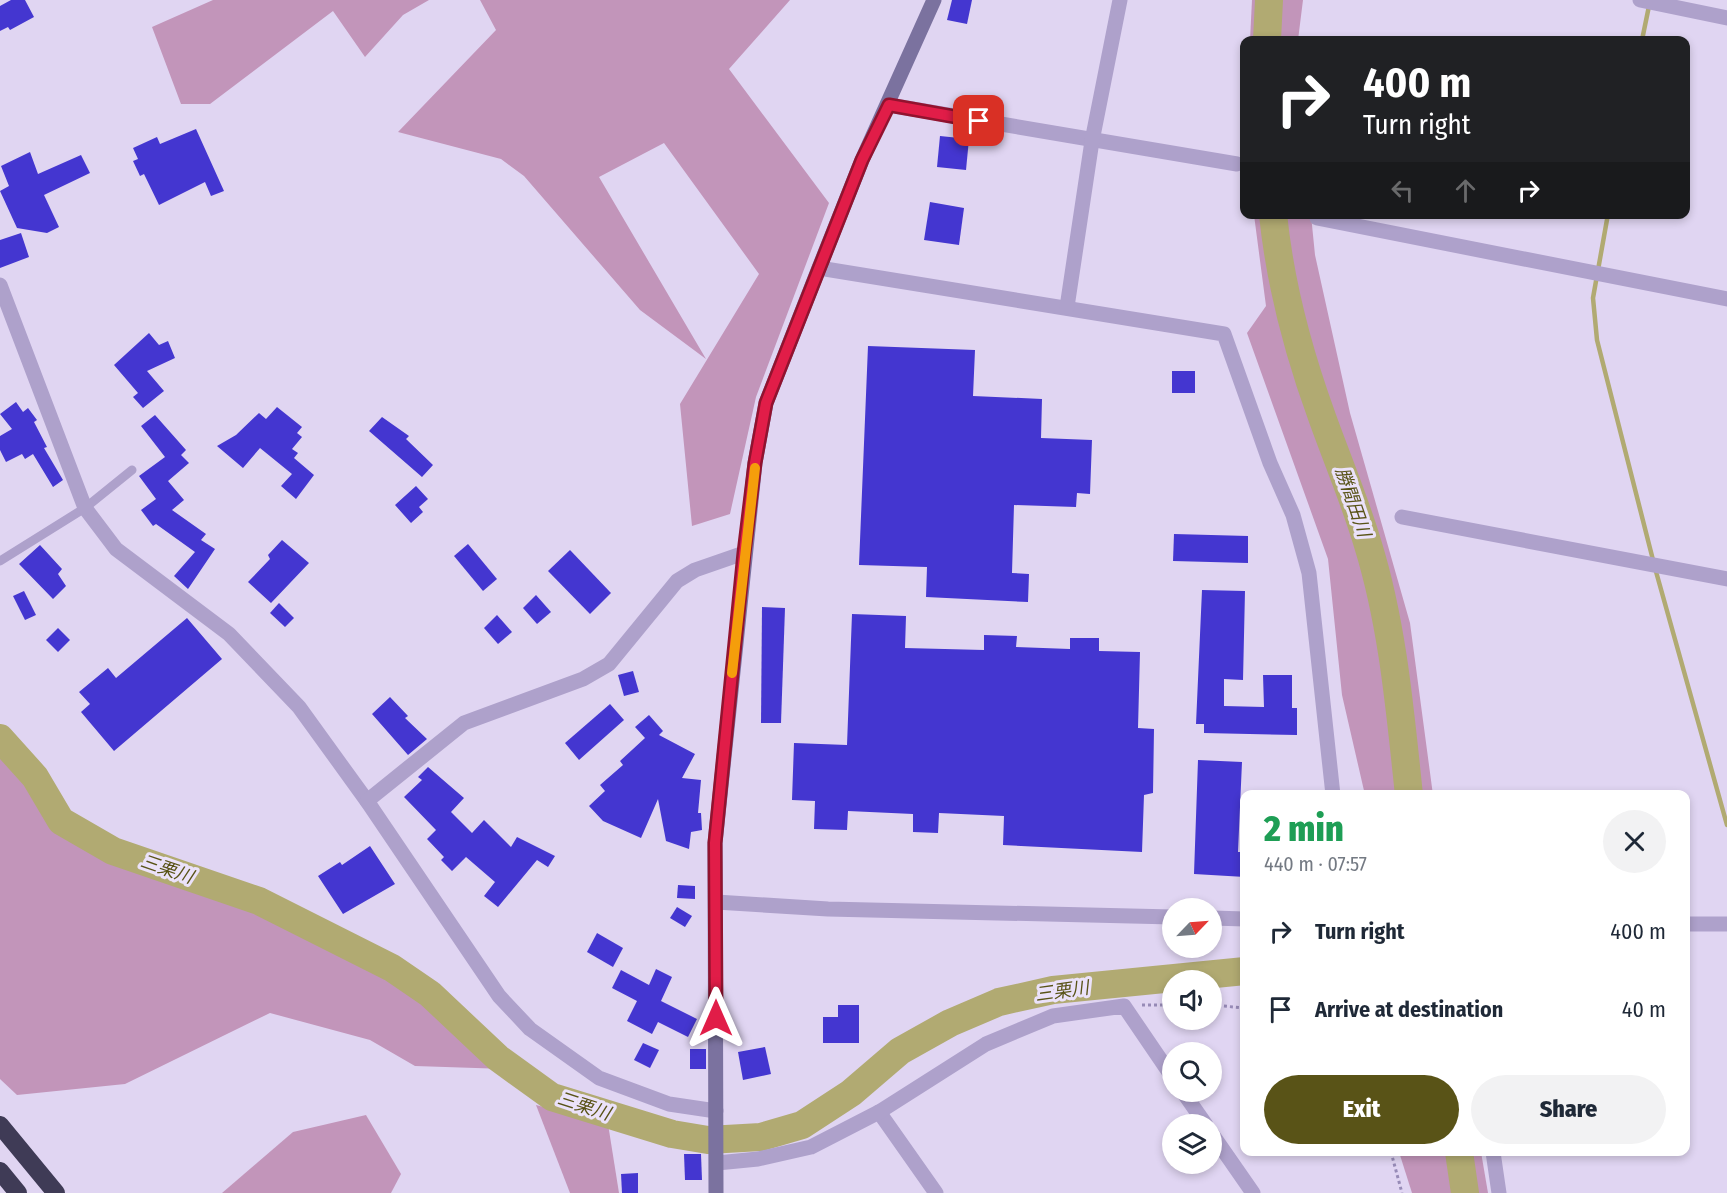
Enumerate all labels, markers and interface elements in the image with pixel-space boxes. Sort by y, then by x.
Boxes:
text: 400 m [1363,58,1471,108]
icon: right [1264,60,1342,138]
pin [953,95,1004,146]
icon: arrive [962,104,995,137]
text: Turn right [1363,109,1471,141]
icon: left [1386,174,1419,207]
icon: ahead [1449,174,1482,207]
icon: right [1512,174,1545,207]
water label: 勝間田川 [1331,464,1376,542]
text: 2 min [1264,807,1344,851]
button: close [1603,810,1666,873]
water label: 三栗川 [138,850,198,889]
text: 440 m · 07:57 [1264,852,1367,876]
north arrow [1162,898,1222,958]
map controls [1162,898,1222,1174]
icon: right [1264,915,1297,948]
text: Turn right [1315,918,1404,945]
text: 400 m [1610,918,1666,945]
button: sound [1162,970,1222,1030]
water label: 三栗川 [1034,976,1092,1006]
position arrow [684,986,748,1050]
icon: arrive [1264,993,1297,1026]
text: Arrive at destination [1315,996,1503,1023]
text: 40 m [1622,996,1666,1023]
button: search [1162,1042,1222,1102]
button: Exit [1264,1075,1459,1144]
button: Share [1471,1075,1666,1144]
water label: 三栗川 [555,1087,615,1125]
button: layers [1162,1114,1222,1174]

